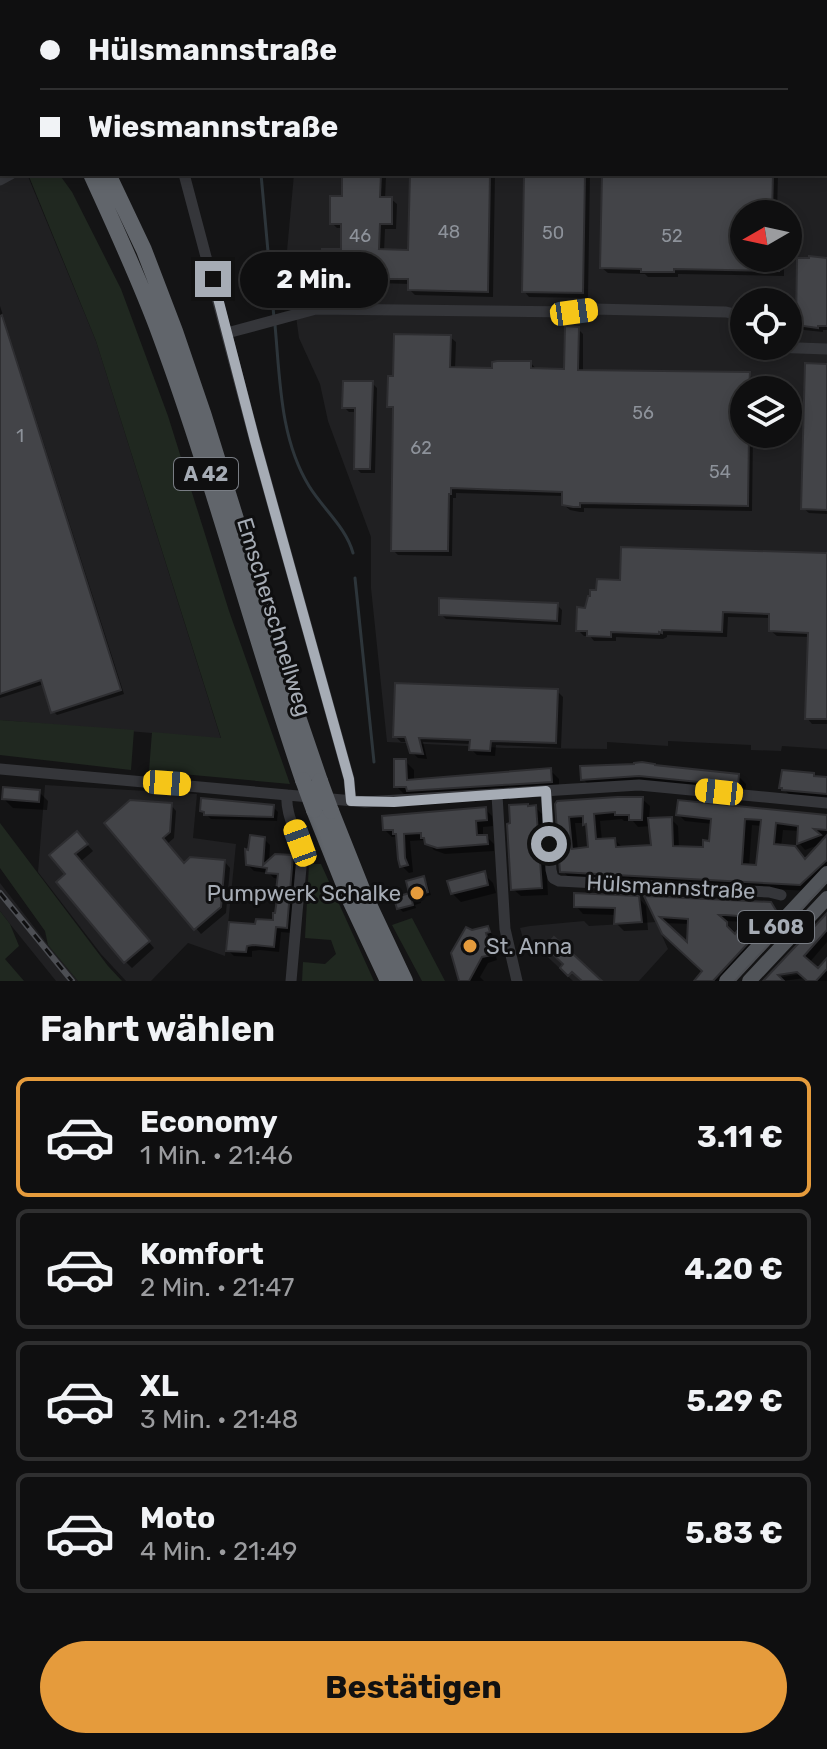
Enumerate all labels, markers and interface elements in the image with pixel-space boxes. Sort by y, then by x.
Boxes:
text: Hülsmannstraße [88,32,337,68]
text: Wiesmannstraße [88,109,338,145]
north arrow [730,200,802,272]
map controls [730,200,802,448]
house number: 48 [438,221,460,243]
house number: 50 [542,222,564,244]
house number: 46 [349,225,371,247]
house number: 52 [661,225,683,247]
callout: 2 Min. [241,251,389,307]
route end [195,261,231,297]
text: 2 Min. [276,264,352,295]
button: locate [730,288,802,360]
car [549,297,599,327]
button: layers [730,376,802,448]
house number: 56 [632,402,654,424]
house number: 1 [16,425,24,447]
house number: 62 [410,437,432,459]
road number: A 42 [174,458,238,490]
house number: 54 [709,461,731,483]
street label: Emscherschnellweg [231,514,317,720]
car [142,769,192,797]
car [694,778,744,806]
car [281,816,319,870]
route start [531,826,567,862]
street label: Hülsmannstraße [586,869,756,905]
place label: Pumpwerk Schalke [207,880,401,907]
marker: Pumpwerk Schalke [408,884,426,902]
road number: L 608 [738,911,814,943]
place label: St. Anna [486,933,572,960]
marker: St. Anna [461,937,479,955]
text: Fahrt wählen [40,1007,275,1050]
icon: car [44,1101,116,1173]
text: Economy [140,1104,278,1140]
text: 3.11 € [697,1119,783,1155]
text: 1 Min. · 21:46 [140,1140,293,1171]
icon: car [44,1233,116,1305]
text: Komfort [140,1236,264,1272]
text: 4.20 € [684,1251,783,1287]
text: 2 Min. · 21:47 [140,1272,294,1303]
icon: car [44,1365,116,1437]
text: XL [140,1368,179,1404]
text: 5.29 € [687,1383,783,1419]
text: 3 Min. · 21:48 [140,1404,298,1435]
icon: car [44,1497,116,1569]
text: Moto [140,1500,215,1536]
text: 5.83 € [685,1515,783,1551]
text: 4 Min. · 21:49 [140,1536,297,1567]
button: Bestätigen [40,1641,787,1733]

